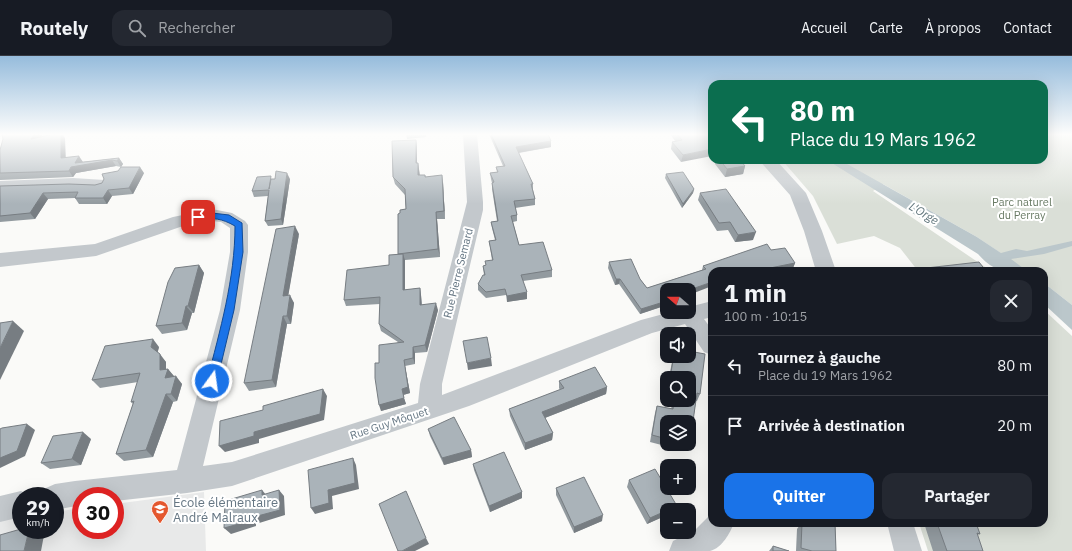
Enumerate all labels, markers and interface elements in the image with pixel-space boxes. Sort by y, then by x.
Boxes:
search box [112,10,392,46]
text: Routely [20,16,88,40]
icon: search [126,17,148,39]
text: Rechercher [158,18,235,37]
text: Accueil [801,19,847,37]
text: Carte [869,19,903,37]
text: À propos [925,19,981,37]
text: Contact [1003,19,1052,37]
text: 80 m [790,92,855,129]
icon: left [724,96,776,148]
text: Place du 19 Mars 1962 [790,128,976,151]
park label: Parc naturel du Perray [992,195,1052,222]
water label: L'Orge [906,198,942,228]
pin [181,200,215,234]
icon: arrive [187,206,209,228]
street label: Rue Pierre Semard [440,227,476,319]
text: 1 min [724,277,787,309]
button: close [990,280,1032,322]
north arrow [660,283,696,319]
map controls [660,283,696,539]
text: 100 m · 10:15 [724,308,807,325]
button: sound [660,327,696,363]
text: Tournez à gauche [758,348,881,367]
icon: left [724,355,746,377]
text: 80 m [997,356,1032,375]
position arrow [191,360,233,402]
text: Place du 19 Mars 1962 [758,367,893,384]
button: search [660,371,696,407]
street label: Rue Guy Môquet [348,404,430,442]
button: layers [660,415,696,451]
icon: arrive [724,415,746,437]
text: Arrivée à destination [758,416,905,435]
text: 20 m [997,416,1032,435]
button: + [660,459,696,495]
button: Quitter [724,473,874,519]
button: Partager [882,473,1032,519]
speed limit sign: 30 [72,487,124,539]
text: 29 [26,494,50,521]
place label: École élémentaire André Malraux [173,494,278,526]
school or university icon: École élémentaire André Malraux [150,499,170,524]
button: − [660,503,696,539]
text: km/h [26,516,50,529]

